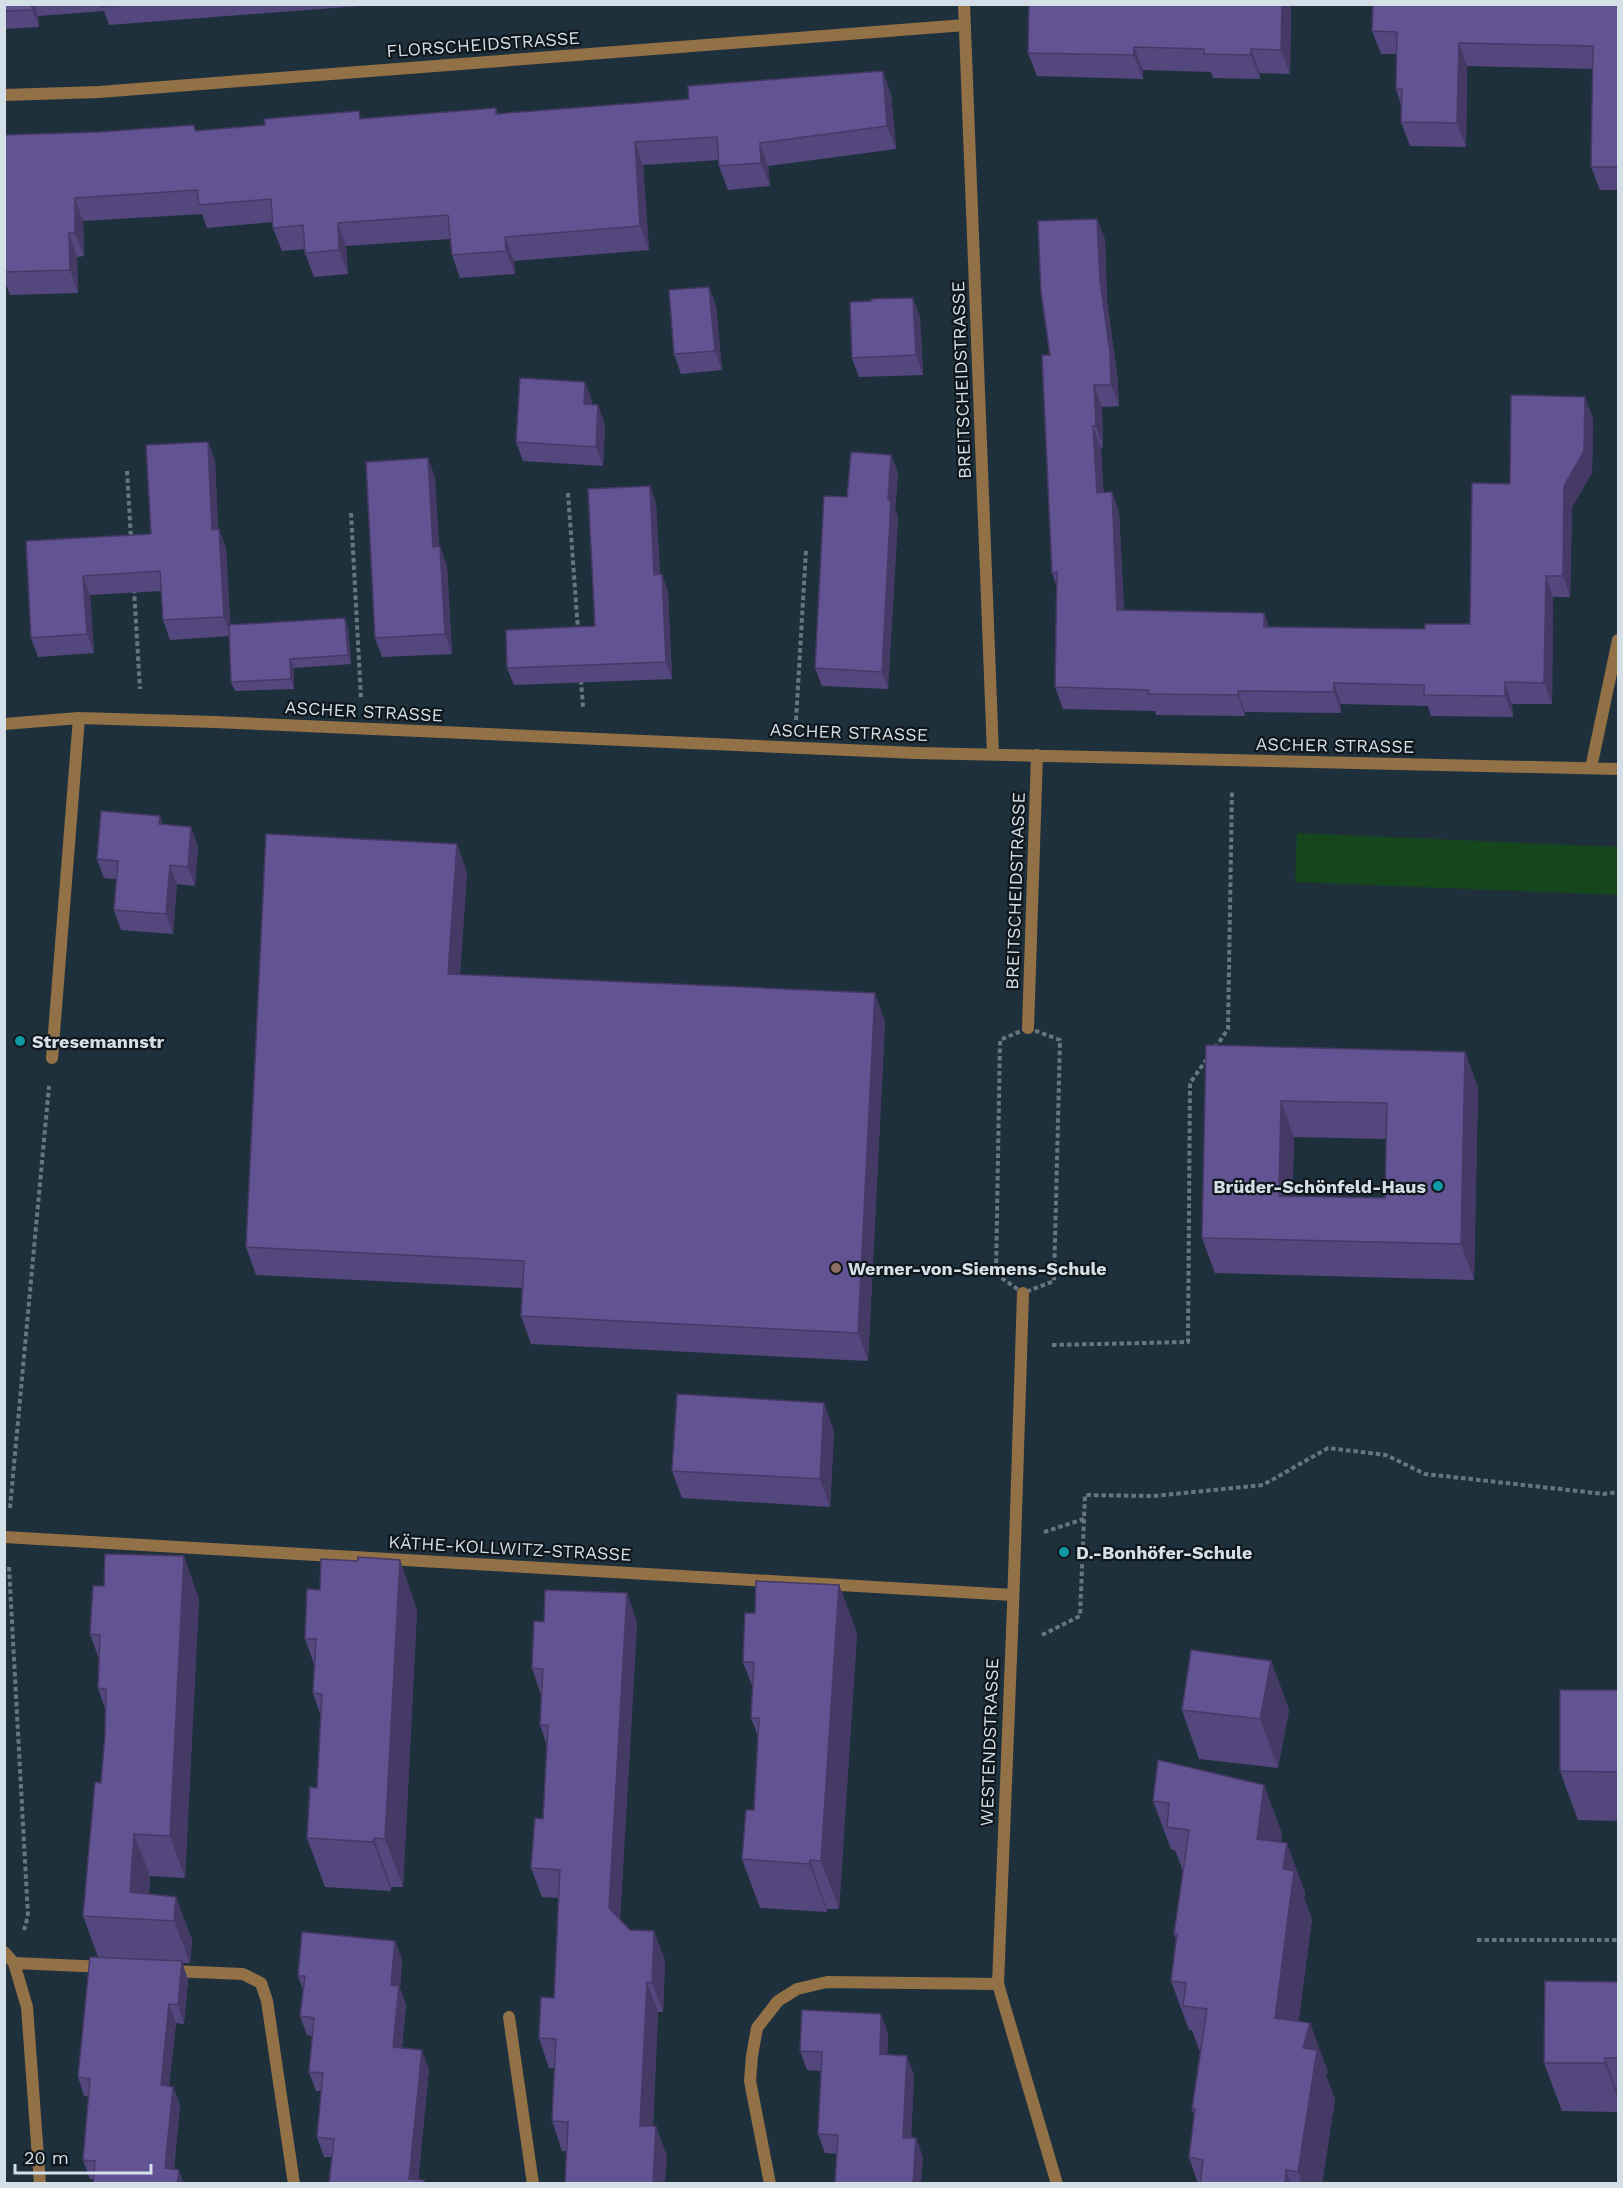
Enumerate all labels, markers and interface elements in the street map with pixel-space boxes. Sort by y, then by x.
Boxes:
street label: FLORSCHEIDSTRASSE [386,27,580,61]
street label: BREITSCHEIDSTRASSE [947,281,975,479]
street label: ASCHER STRASSE [284,696,444,726]
street label: ASCHER STRASSE [769,719,929,745]
street label: ASCHER STRASSE [1256,733,1414,757]
street label: BREITSCHEIDSTRASSE [1001,792,1029,990]
place label: Stresemannstr [32,1031,165,1052]
marker: Stresemannstr [13,1034,27,1048]
place label: Brüder-Schönfeld-Haus [1213,1176,1426,1197]
marker: Brüder-Schönfeld-Haus [1431,1179,1445,1193]
place label: Werner-von-Siemens-Schule [848,1258,1107,1279]
marker: Werner-von-Siemens-Schule [829,1261,843,1275]
street label: KÄTHE-KOLLWITZ-STRASSE [388,1531,632,1565]
place label: D.-Bonhöfer-Schule [1076,1542,1252,1563]
marker: D.-Bonhöfer-Schule [1057,1545,1071,1559]
street label: WESTENDSTRASSE [976,1657,1002,1827]
scale bar [15,2137,152,2175]
text: 20 m [24,2147,69,2168]

